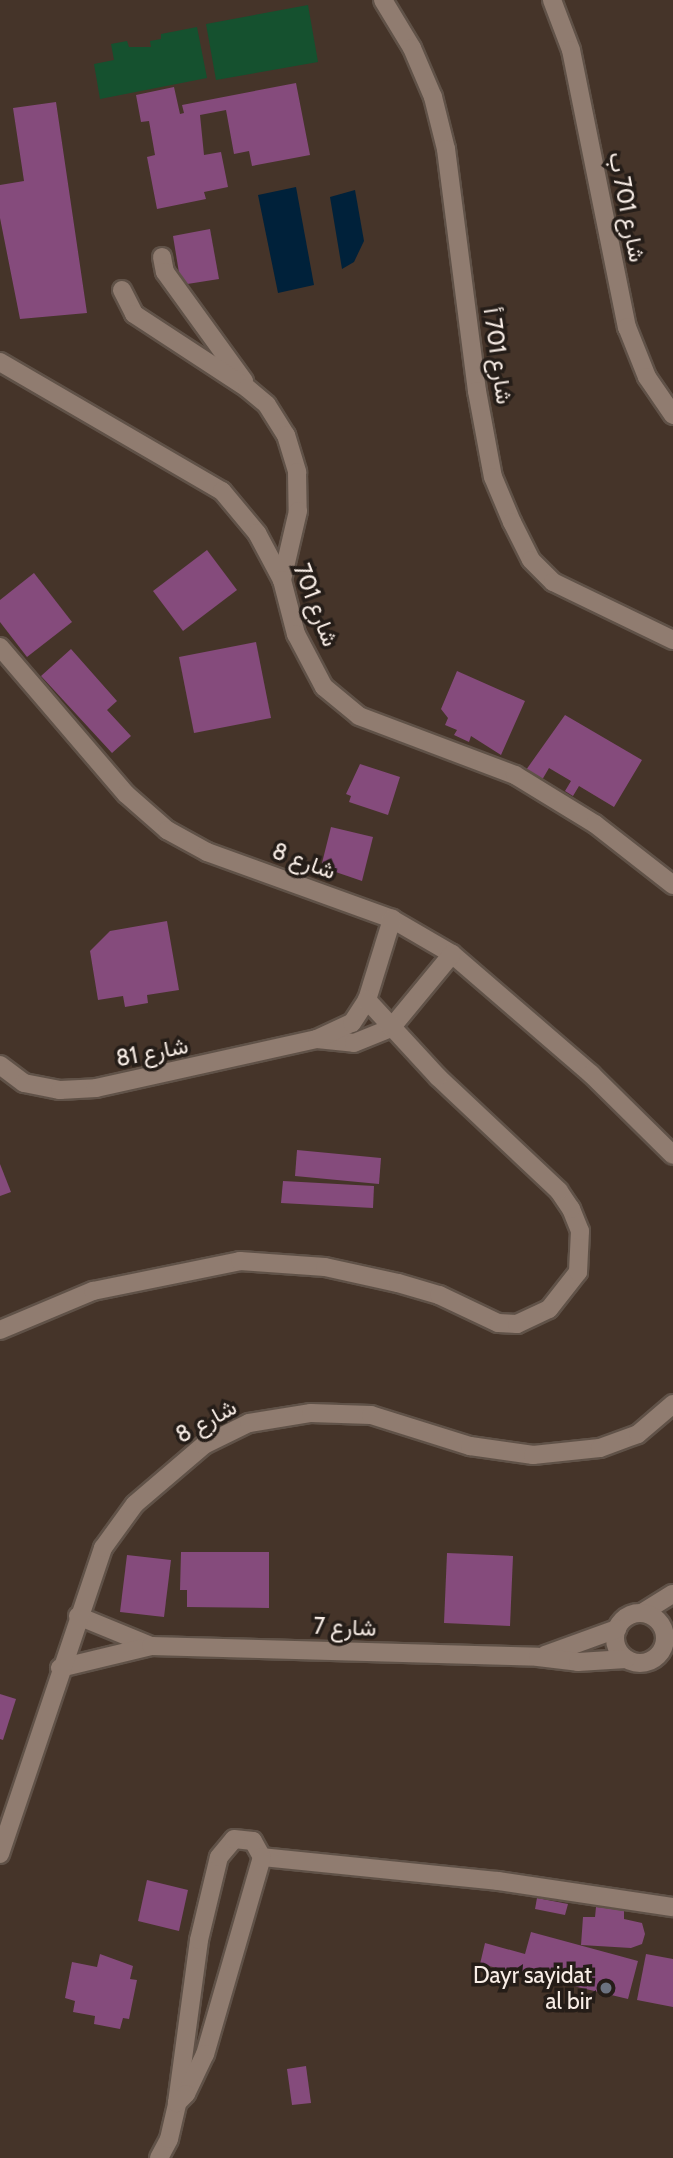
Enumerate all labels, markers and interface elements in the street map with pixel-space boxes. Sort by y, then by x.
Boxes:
street label: شارع 701 ب [603,150,651,264]
street label: شارع 701 أ [478,306,518,406]
street label: شارع 701 [288,560,344,650]
street label: شارع 8 [269,837,339,885]
street label: شارع 81 [114,1032,190,1072]
street label: شارع 8 [171,1393,241,1449]
street label: شارع 7 [313,1612,377,1642]
place label: Dayr sayidat al bir [473,1961,592,2015]
marker: Dayr sayidat al bir [598,1980,614,1996]

